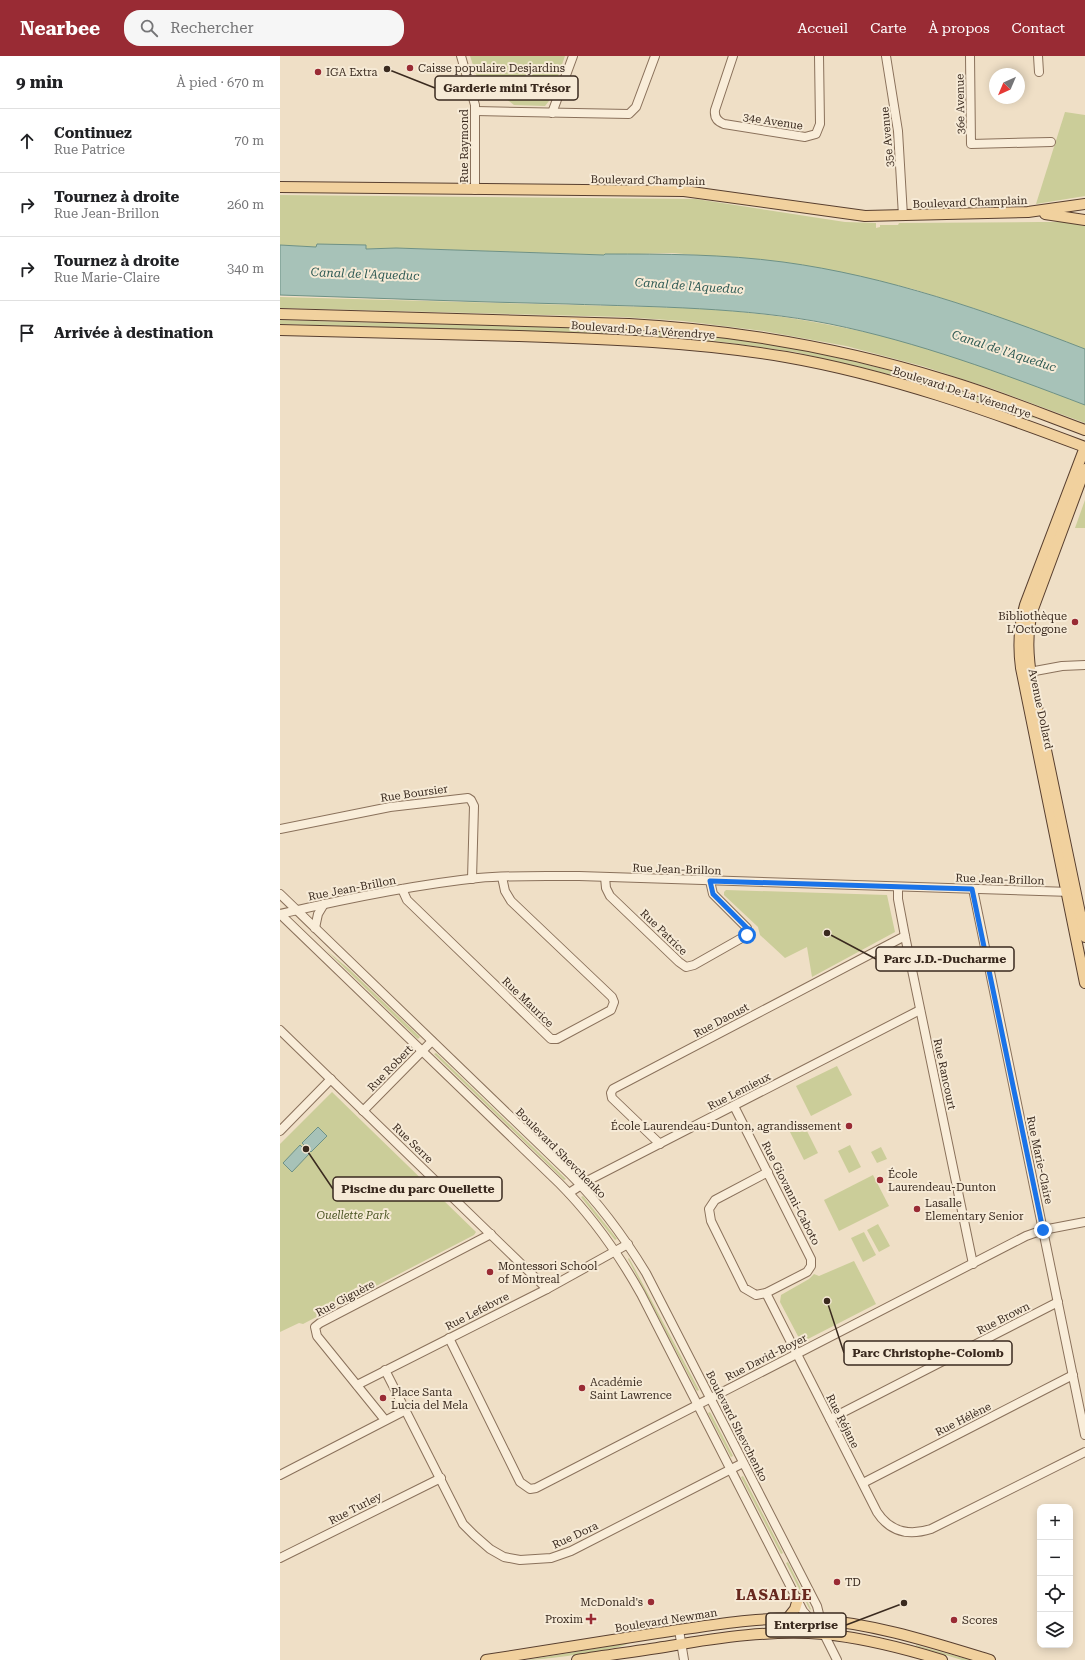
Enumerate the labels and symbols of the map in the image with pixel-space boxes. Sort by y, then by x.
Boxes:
place label: Caisse populaire Desjardins [418,62,565,75]
marker: Caisse populaire Desjardins [405,63,415,73]
place label: IGA Extra [326,66,377,79]
marker: IGA Extra [313,67,323,77]
north arrow [989,68,1025,104]
street label: 36e Avenue [953,74,968,134]
callout: Garderie mini Trésor [435,76,578,100]
text: Garderie mini Trésor [443,81,571,95]
street label: 35e Avenue [878,106,897,168]
street label: Rue Raymond [458,109,471,183]
street label: 34e Avenue [742,110,804,133]
street label: Boulevard Champlain [590,173,706,188]
street label: Boulevard Champlain [912,194,1028,211]
water label: Canal de l'Aqueduc [310,265,420,283]
water label: Canal de l'Aqueduc [634,275,744,297]
street label: Boulevard De La Vérendrye [570,319,716,342]
water label: Canal de l'Aqueduc [950,328,1059,375]
street label: Boulevard De La Vérendrye [891,364,1033,421]
place label: Bibliothèque L’Octogone [998,610,1067,636]
marker: Bibliothèque L’Octogone [1070,617,1080,627]
street label: Avenue Dollard [1026,668,1055,750]
street label: Rue Boursier [380,782,449,805]
street label: Rue Jean-Brillon [632,861,722,878]
street label: Rue Jean-Brillon [955,871,1045,888]
street label: Rue Jean-Brillon [307,874,397,903]
street label: Rue Patrice [638,907,690,958]
route start [738,926,756,944]
callout: Parc J.D.-Ducharme [876,947,1014,971]
text: Parc J.D.-Ducharme [884,952,1006,966]
street label: Rue Maurice [499,975,556,1030]
street label: Rue Daoust [692,1001,751,1040]
street label: Rue Rancourt [931,1037,958,1111]
street label: Rue Robert [365,1043,416,1094]
street label: Rue Lemieux [706,1070,773,1113]
street label: Boulevard Shevchenko [513,1105,609,1201]
street label: Rue Marie-Claire [1024,1115,1055,1205]
place label: École Laurendeau-Dunton, agrandissement [611,1119,841,1133]
street label: Rue Serre [390,1121,436,1166]
marker: École Laurendeau-Dunton, agrandissement [844,1121,854,1131]
street label: Rue Giovanni-Caboto [759,1139,823,1248]
place label: École Laurendeau-Dunton [888,1167,996,1194]
marker: École Laurendeau-Dunton [875,1175,885,1185]
callout: Piscine du parc Ouellette [333,1177,502,1201]
text: Piscine du parc Ouellette [341,1182,495,1196]
place label: Lasalle Elementary Senior [925,1197,1024,1223]
marker: Lasalle Elementary Senior [912,1204,922,1214]
park label: Ouellette Park [316,1209,390,1222]
route end [1034,1221,1052,1239]
place label: Montessori School of Montreal [498,1260,598,1286]
marker: Montessori School of Montreal [485,1267,495,1277]
street label: Rue Giguère [314,1278,377,1319]
street label: Rue Lefebvre [443,1290,511,1333]
street label: Rue Brown [975,1300,1032,1337]
street label: Rue David-Boyer [723,1331,810,1384]
callout: Parc Christophe-Colomb [844,1341,1012,1365]
text: Parc Christophe-Colomb [852,1346,1004,1360]
street label: Boulevard Shevchenko [703,1369,770,1484]
place label: Académie Saint Lawrence [590,1376,672,1402]
marker: Académie Saint Lawrence [577,1383,587,1393]
place label: Place Santa Lucia del Mela [391,1386,468,1412]
street label: Rue Réjane [823,1392,862,1450]
marker: Place Santa Lucia del Mela [378,1393,388,1403]
street label: Rue Hélène [933,1400,993,1439]
street label: Rue Turley [327,1489,384,1527]
street label: Rue Dora [550,1519,600,1552]
place label: TD [845,1576,861,1589]
marker: TD [832,1577,842,1587]
district label: LASALLE [736,1586,812,1604]
place label: McDonald's [580,1596,643,1609]
marker: McDonald's [646,1597,656,1607]
street label: Boulevard Newman [614,1606,718,1635]
place label: Proxim [545,1613,583,1626]
callout: Enterprise [766,1613,846,1637]
marker: Proxim [586,1614,596,1624]
place label: Scores [962,1614,998,1627]
marker: Scores [949,1615,959,1625]
text: Enterprise [774,1618,838,1632]

